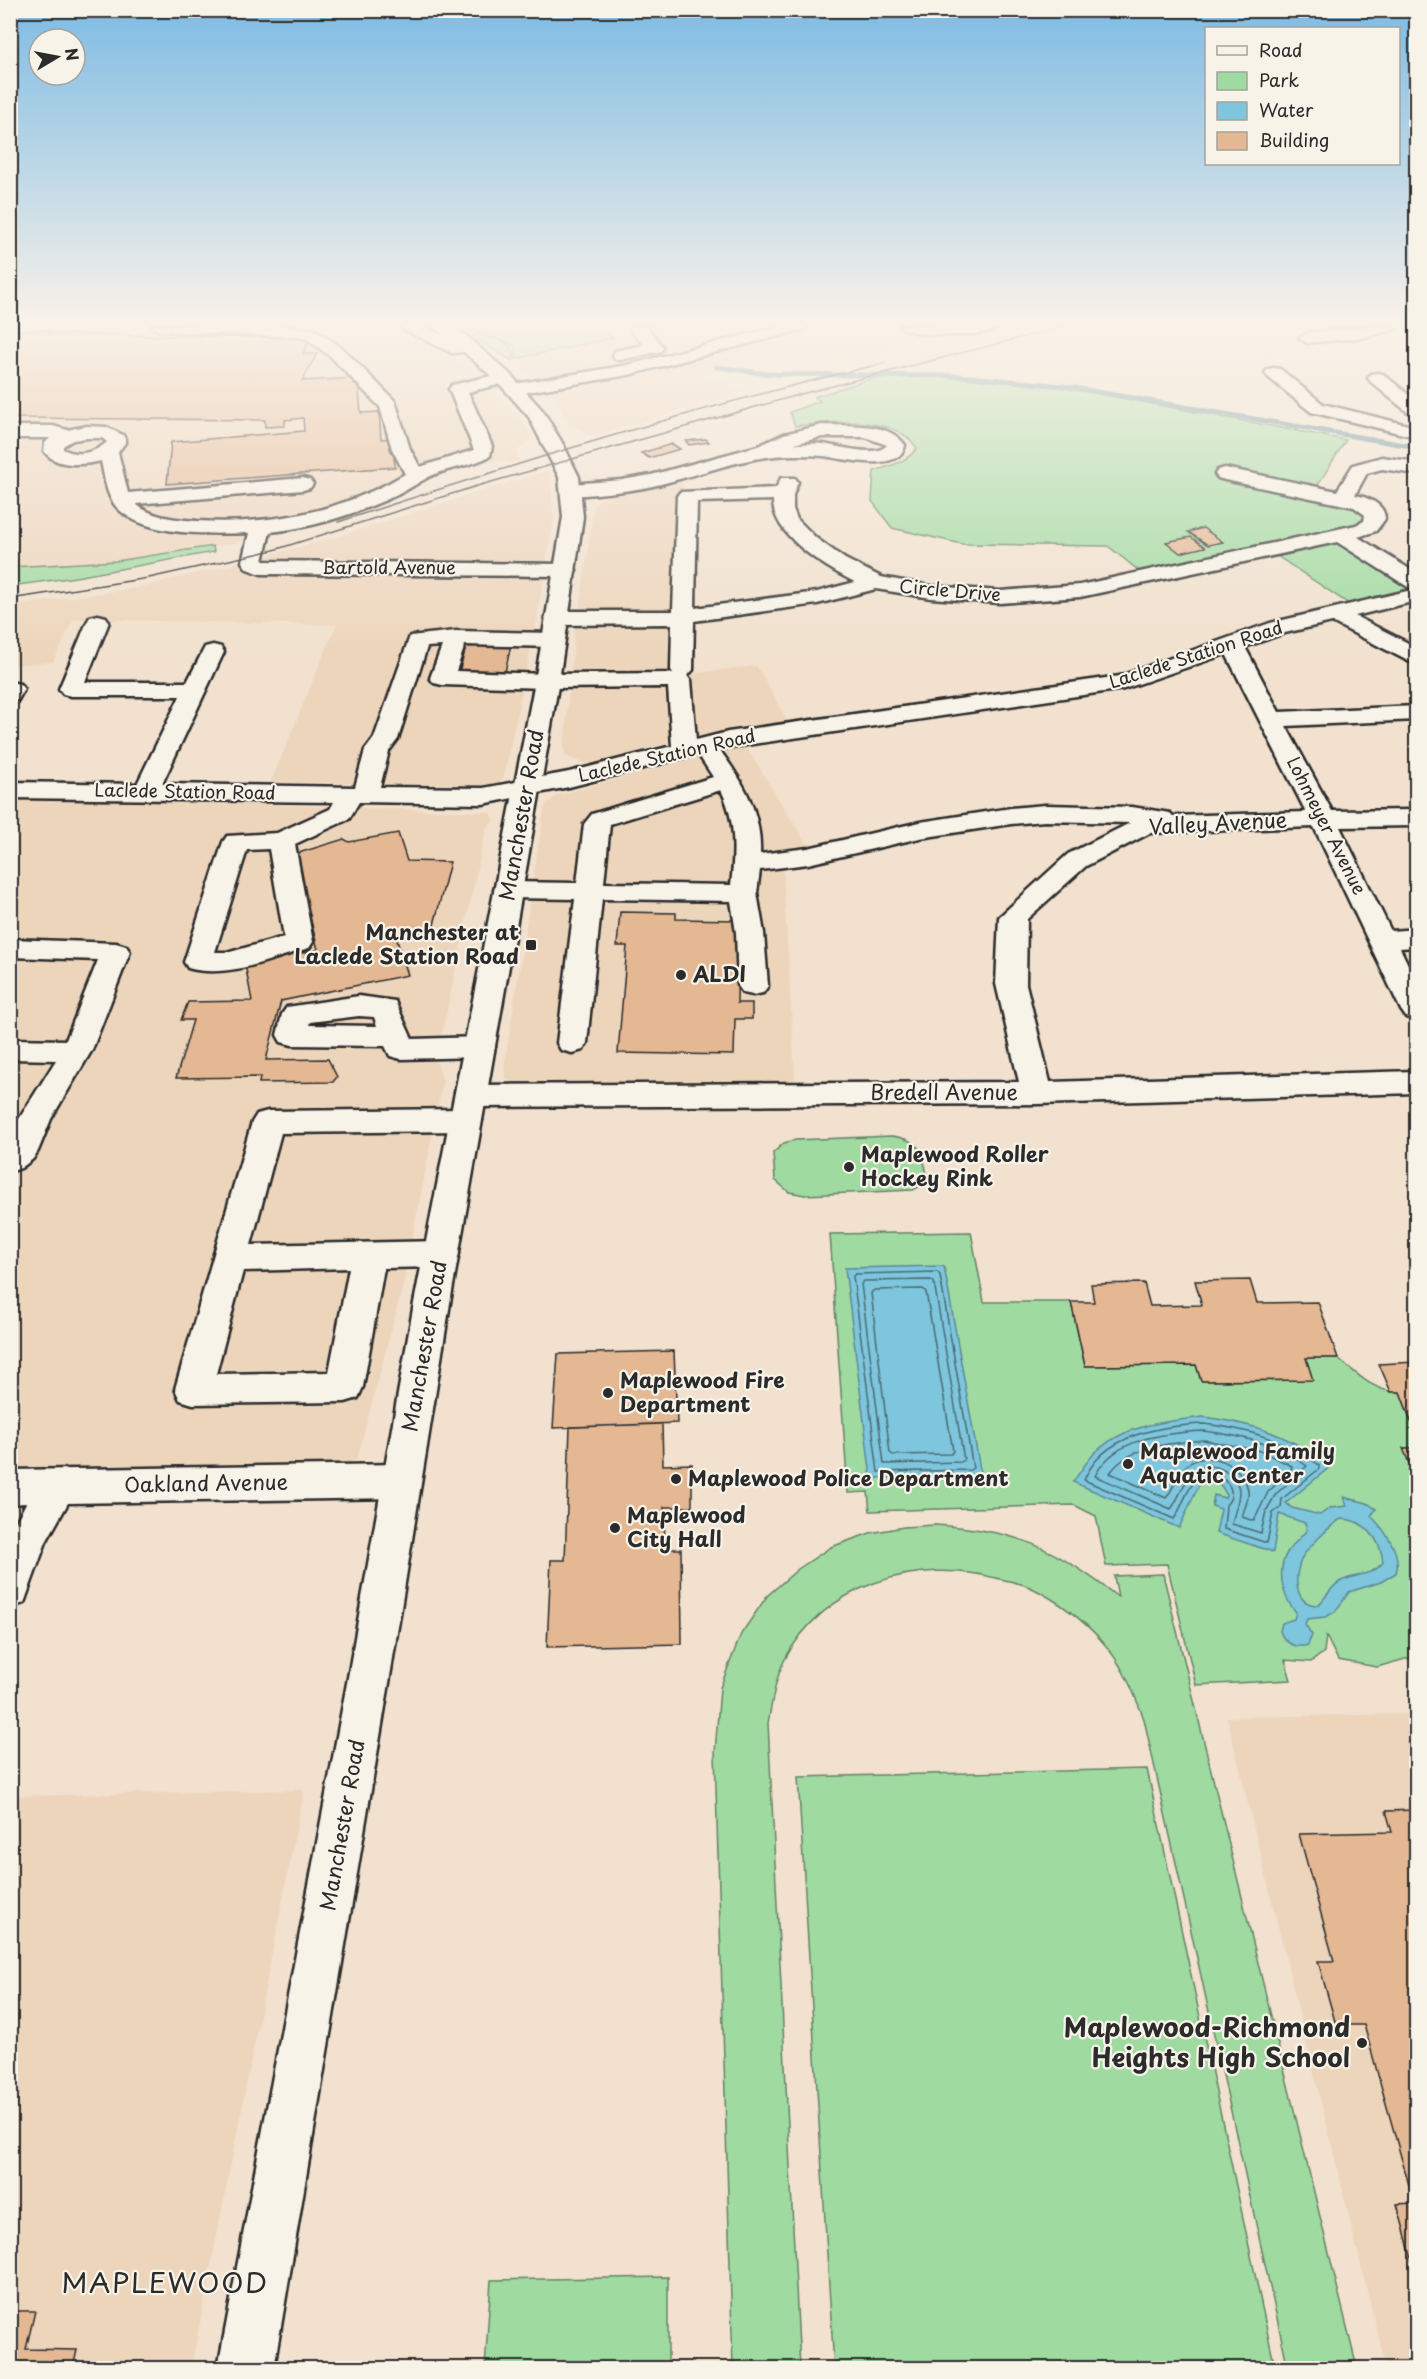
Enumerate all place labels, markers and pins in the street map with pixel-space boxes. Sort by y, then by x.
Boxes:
place label: Manchester at Laclede Station Road [294,915,519,971]
marker: Manchester at Laclede Station Road [524,938,538,952]
place label: ALDI [692,957,746,989]
marker: ALDI [674,968,688,982]
place label: Maplewood Roller Hockey Rink [861,1137,1049,1193]
marker: Maplewood Roller Hockey Rink [842,1160,856,1174]
place label: Maplewood Fire Department [620,1363,785,1419]
marker: Maplewood Fire Department [601,1386,615,1400]
place label: Maplewood Family Aquatic Center [1139,1434,1335,1490]
marker: Maplewood Family Aquatic Center [1121,1457,1135,1471]
place label: Maplewood Police Department [688,1461,1008,1493]
marker: Maplewood Police Department [669,1472,683,1486]
place label: Maplewood City Hall [627,1498,746,1554]
marker: Maplewood City Hall [608,1521,622,1535]
place label: Maplewood-Richmond Heights High School [1064,2007,1350,2076]
marker: Maplewood-Richmond Heights High School [1355,2036,1369,2050]

